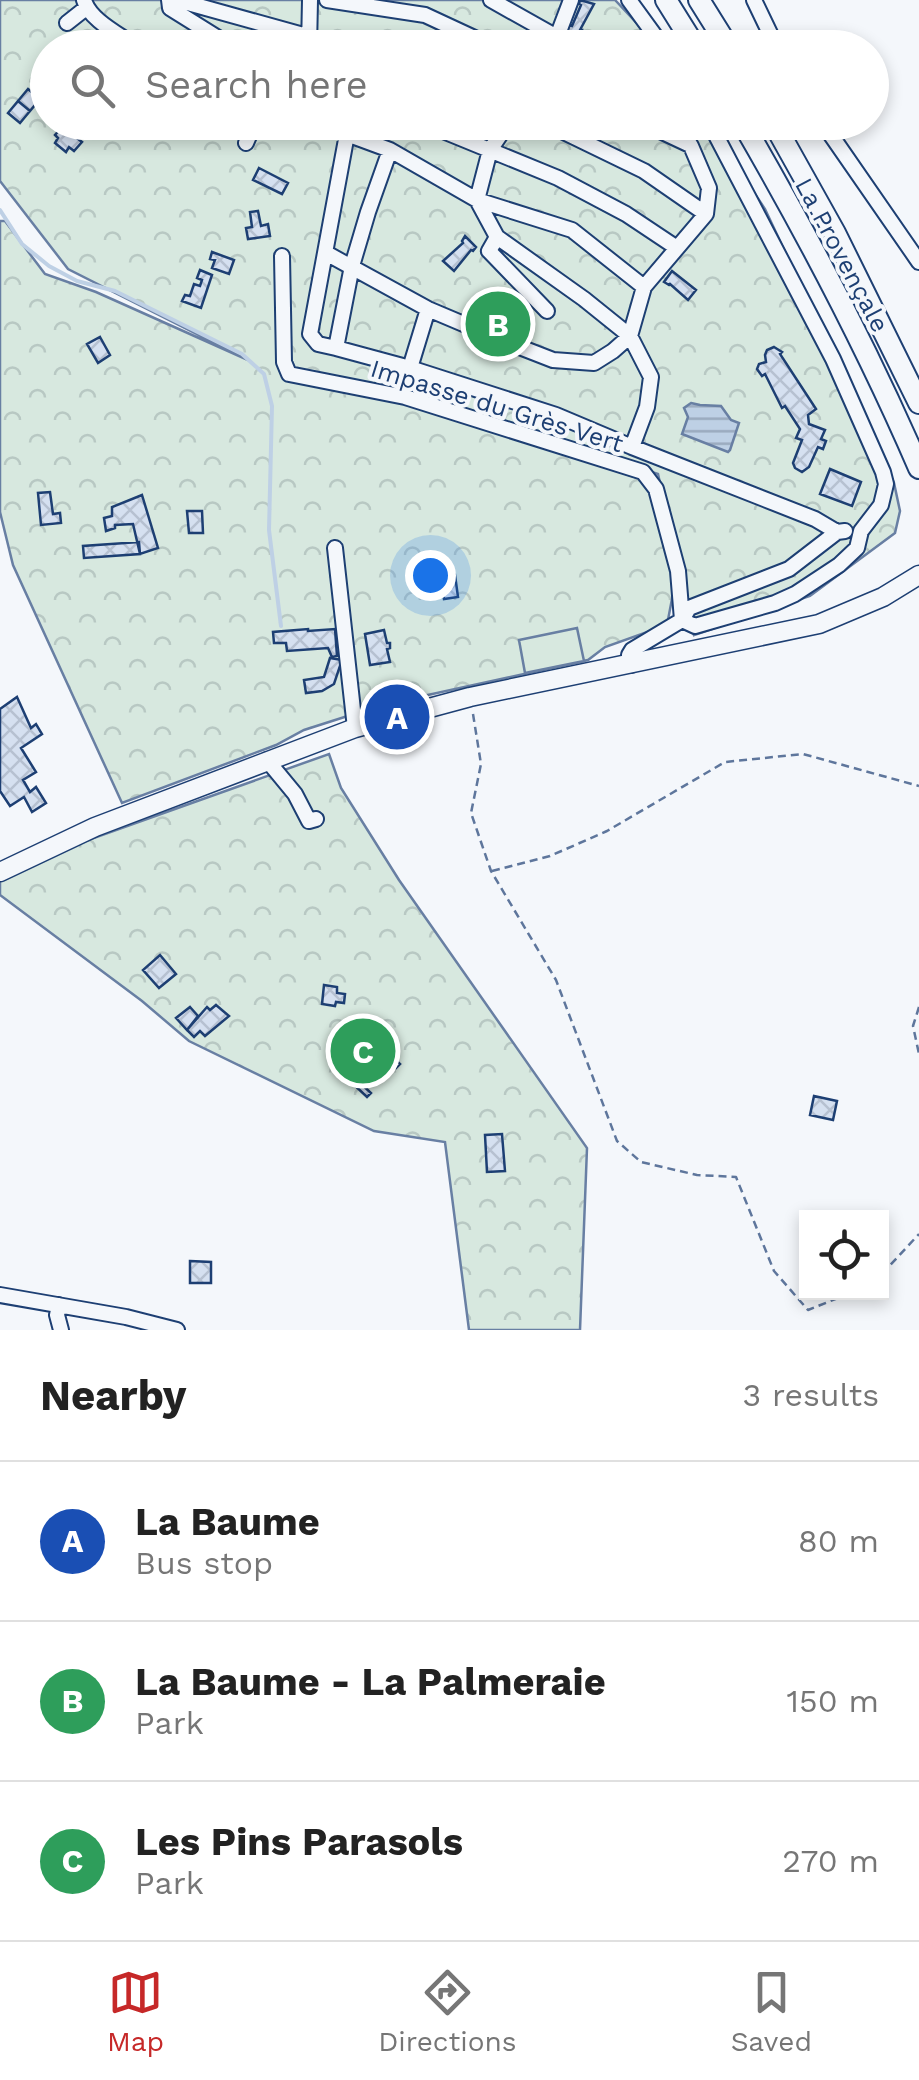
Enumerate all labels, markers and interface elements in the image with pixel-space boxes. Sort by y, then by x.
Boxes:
search box [30,30,889,140]
icon: search [65,58,120,113]
text: Search here [145,63,368,107]
street label: La Provençale [789,173,895,337]
pin: B [466,286,530,362]
street label: Impasse du Grès Vert [367,354,627,458]
your location [405,550,456,601]
pin: A [364,680,430,754]
pin: C [330,1014,396,1088]
map controls [799,1210,889,1300]
button: locate [799,1210,889,1300]
text: Nearby [40,1371,187,1420]
text: 3 results [742,1376,879,1414]
text: La Baume [135,1500,320,1544]
text: A [62,1522,83,1560]
text: 80 m [798,1522,879,1560]
text: Bus stop [135,1544,273,1582]
text: La Baume - La Palmeraie [135,1660,606,1704]
text: B [62,1682,83,1720]
text: 150 m [787,1682,879,1720]
text: Park [135,1704,204,1742]
text: Les Pins Parasols [135,1820,463,1864]
text: C [62,1842,83,1880]
text: 270 m [782,1842,879,1880]
text: Park [135,1864,204,1902]
tab: Map [107,1965,164,2058]
tab: Directions [378,1965,517,2058]
tab: Saved [731,1965,812,2058]

